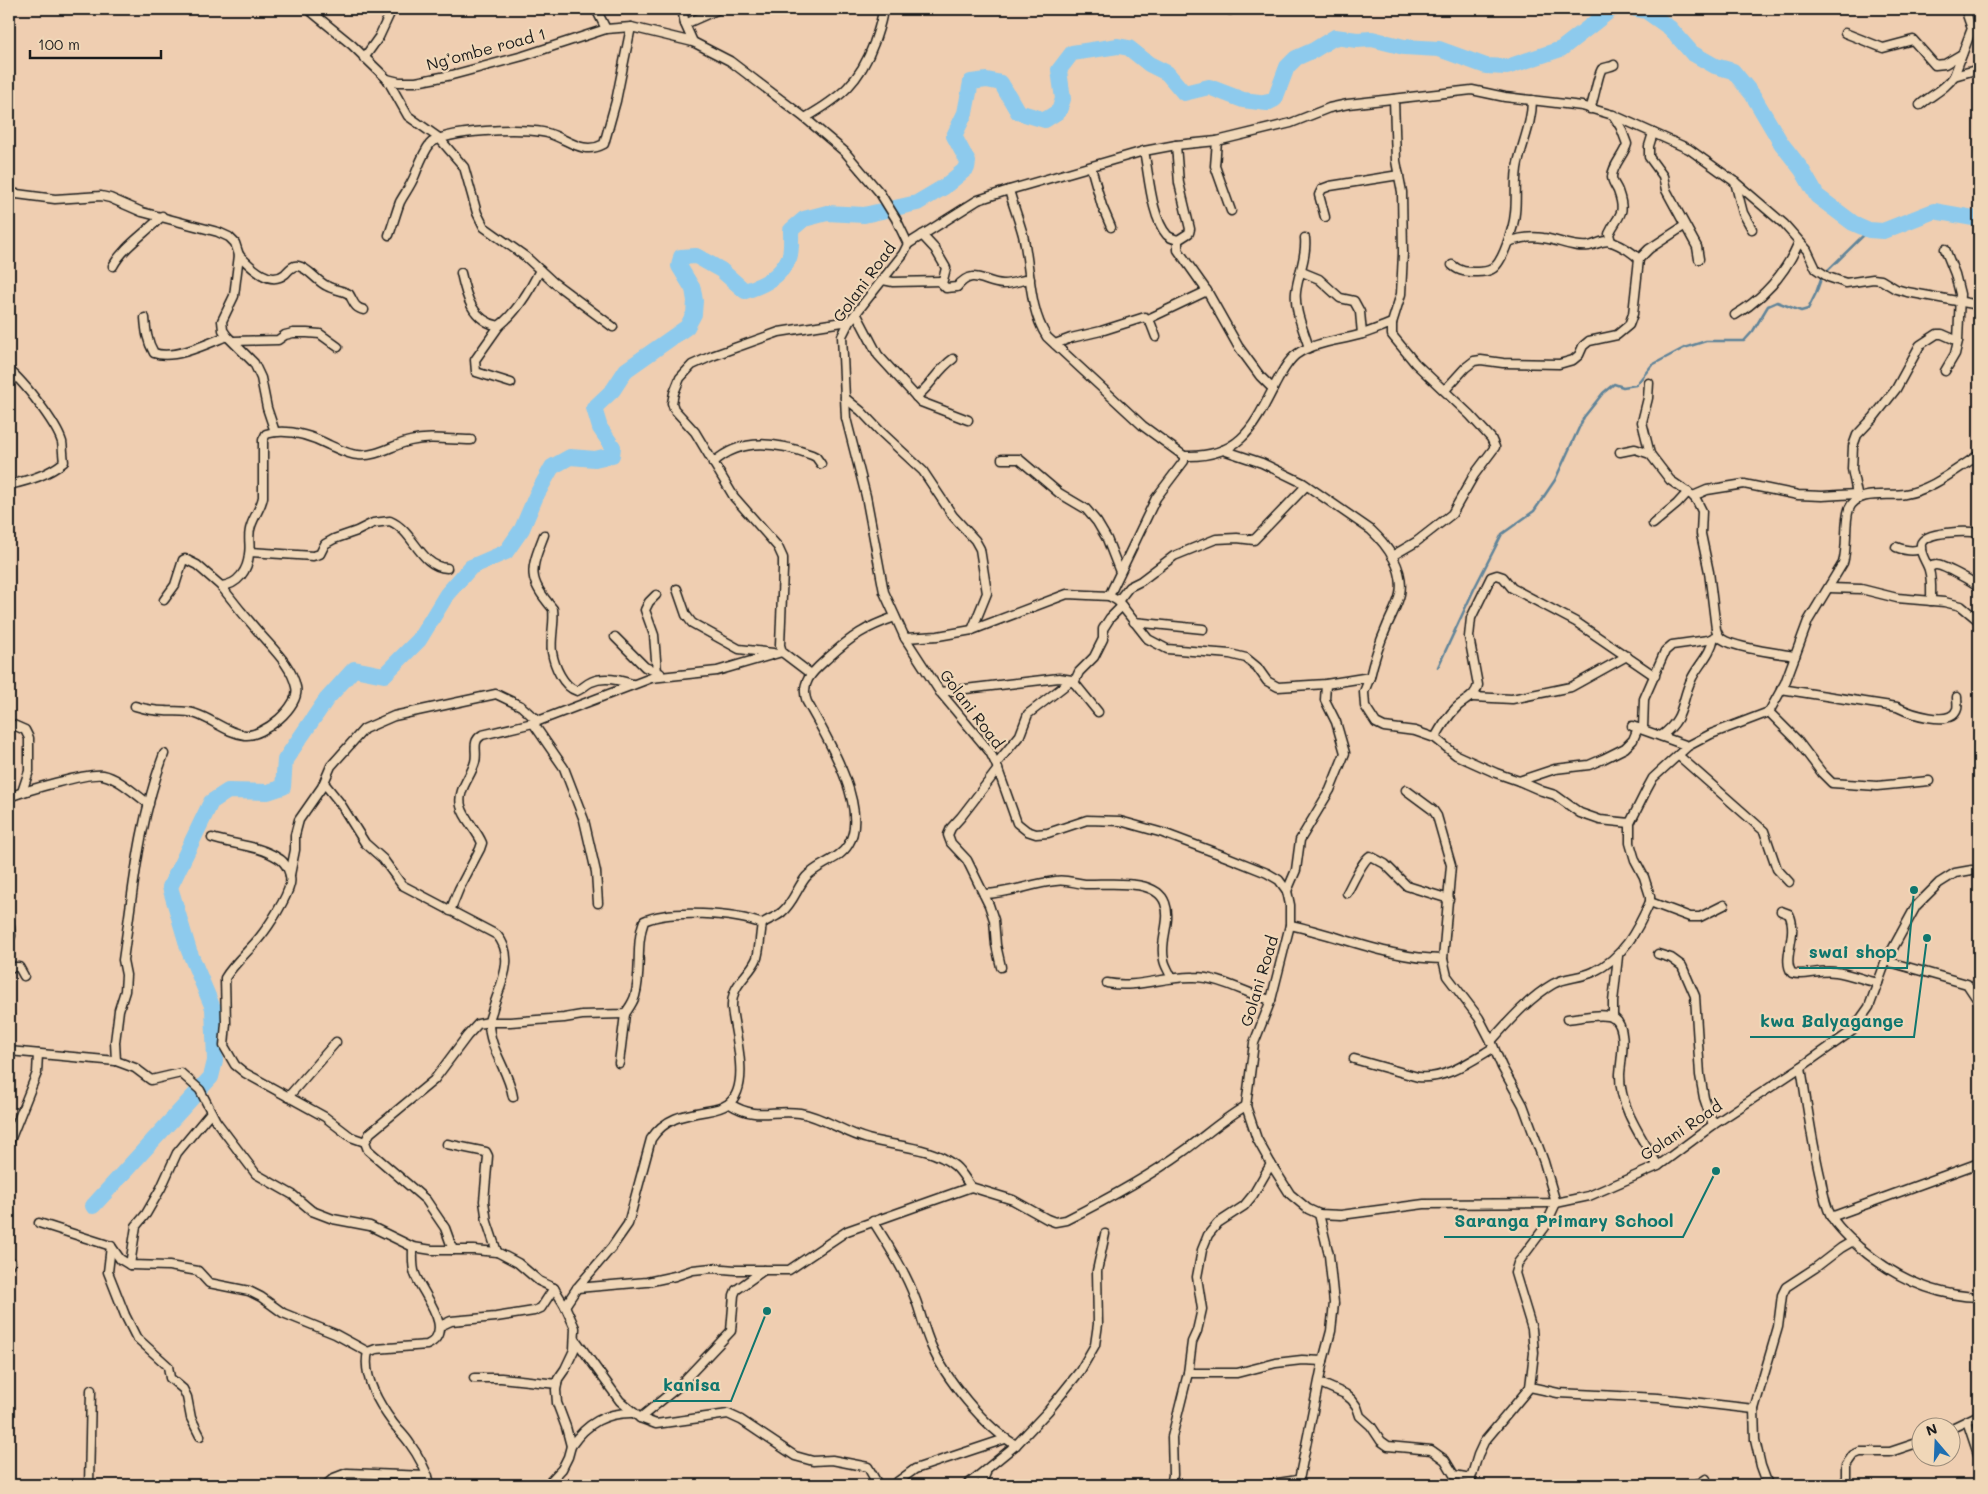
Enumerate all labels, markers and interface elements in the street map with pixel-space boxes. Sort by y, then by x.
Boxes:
street label: Ng’ombe road 1 [424,22,548,75]
scale bar [30,28,161,60]
text: 100 m [38,34,80,54]
street label: Golani Road [827,237,900,326]
street label: Golani Road [936,665,1009,753]
street label: Golani Road [1235,933,1282,1029]
callout: swai shop [1799,935,1907,968]
text: swai shop [1809,939,1897,963]
callout: kwa Balyagange [1750,1004,1914,1037]
text: kwa Balyagange [1760,1008,1904,1032]
street label: Golani Road [1636,1095,1726,1165]
callout: Saranga Primary School [1444,1204,1683,1237]
text: Saranga Primary School [1454,1208,1674,1232]
callout: kanisa [653,1368,731,1401]
text: kanisa [663,1372,721,1396]
north arrow [1910,1416,1960,1466]
text: N [1923,1419,1940,1440]

